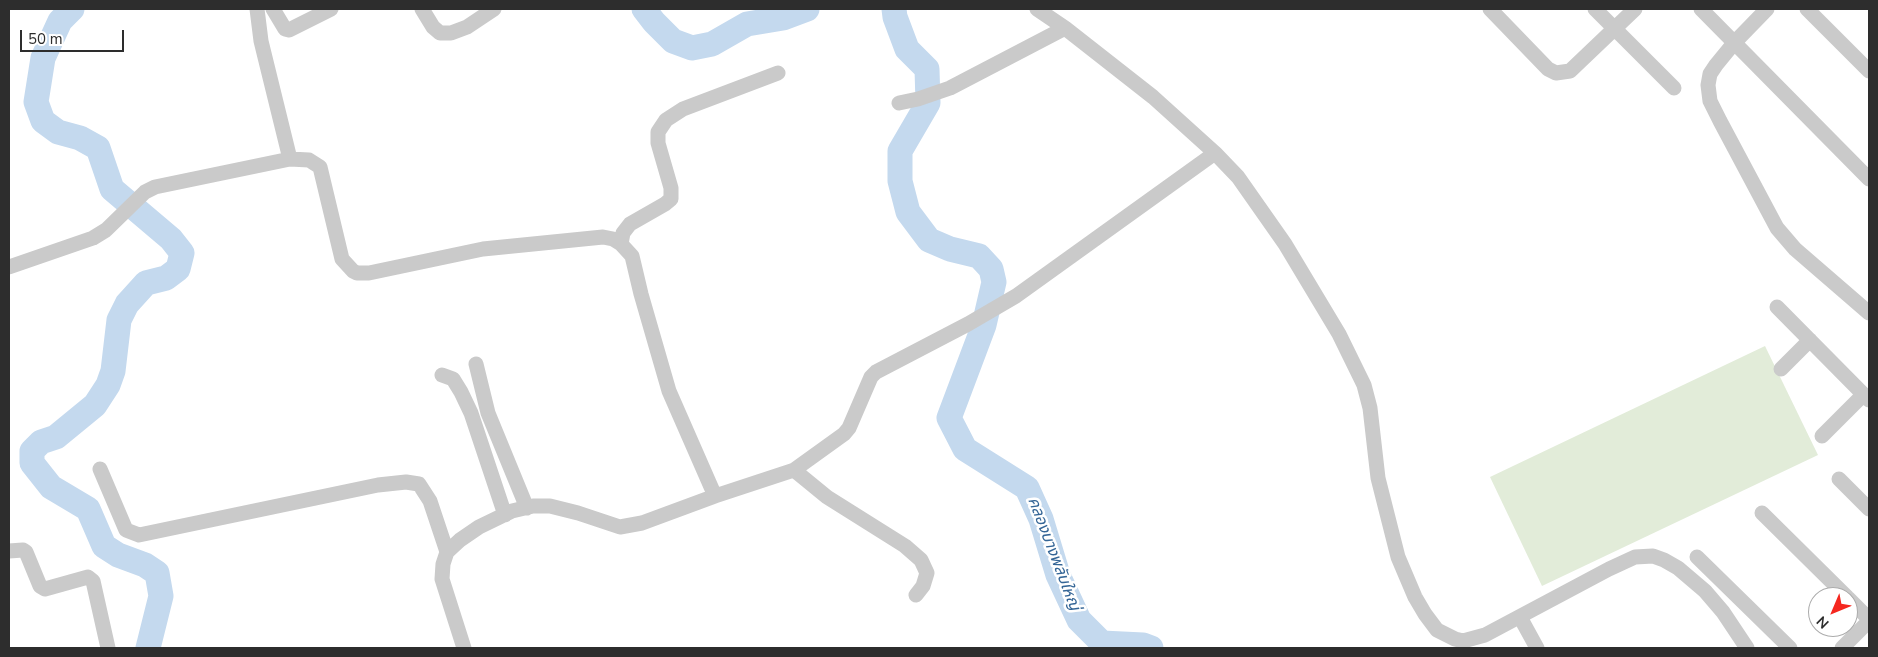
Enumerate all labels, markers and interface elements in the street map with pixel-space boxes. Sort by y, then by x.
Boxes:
scale bar [22,20,126,52]
text: 50 m [28,29,63,49]
water label: คลองบางพลับใหญ่ [1023,495,1083,613]
north arrow [1808,587,1858,637]
text: N [1812,612,1833,633]

